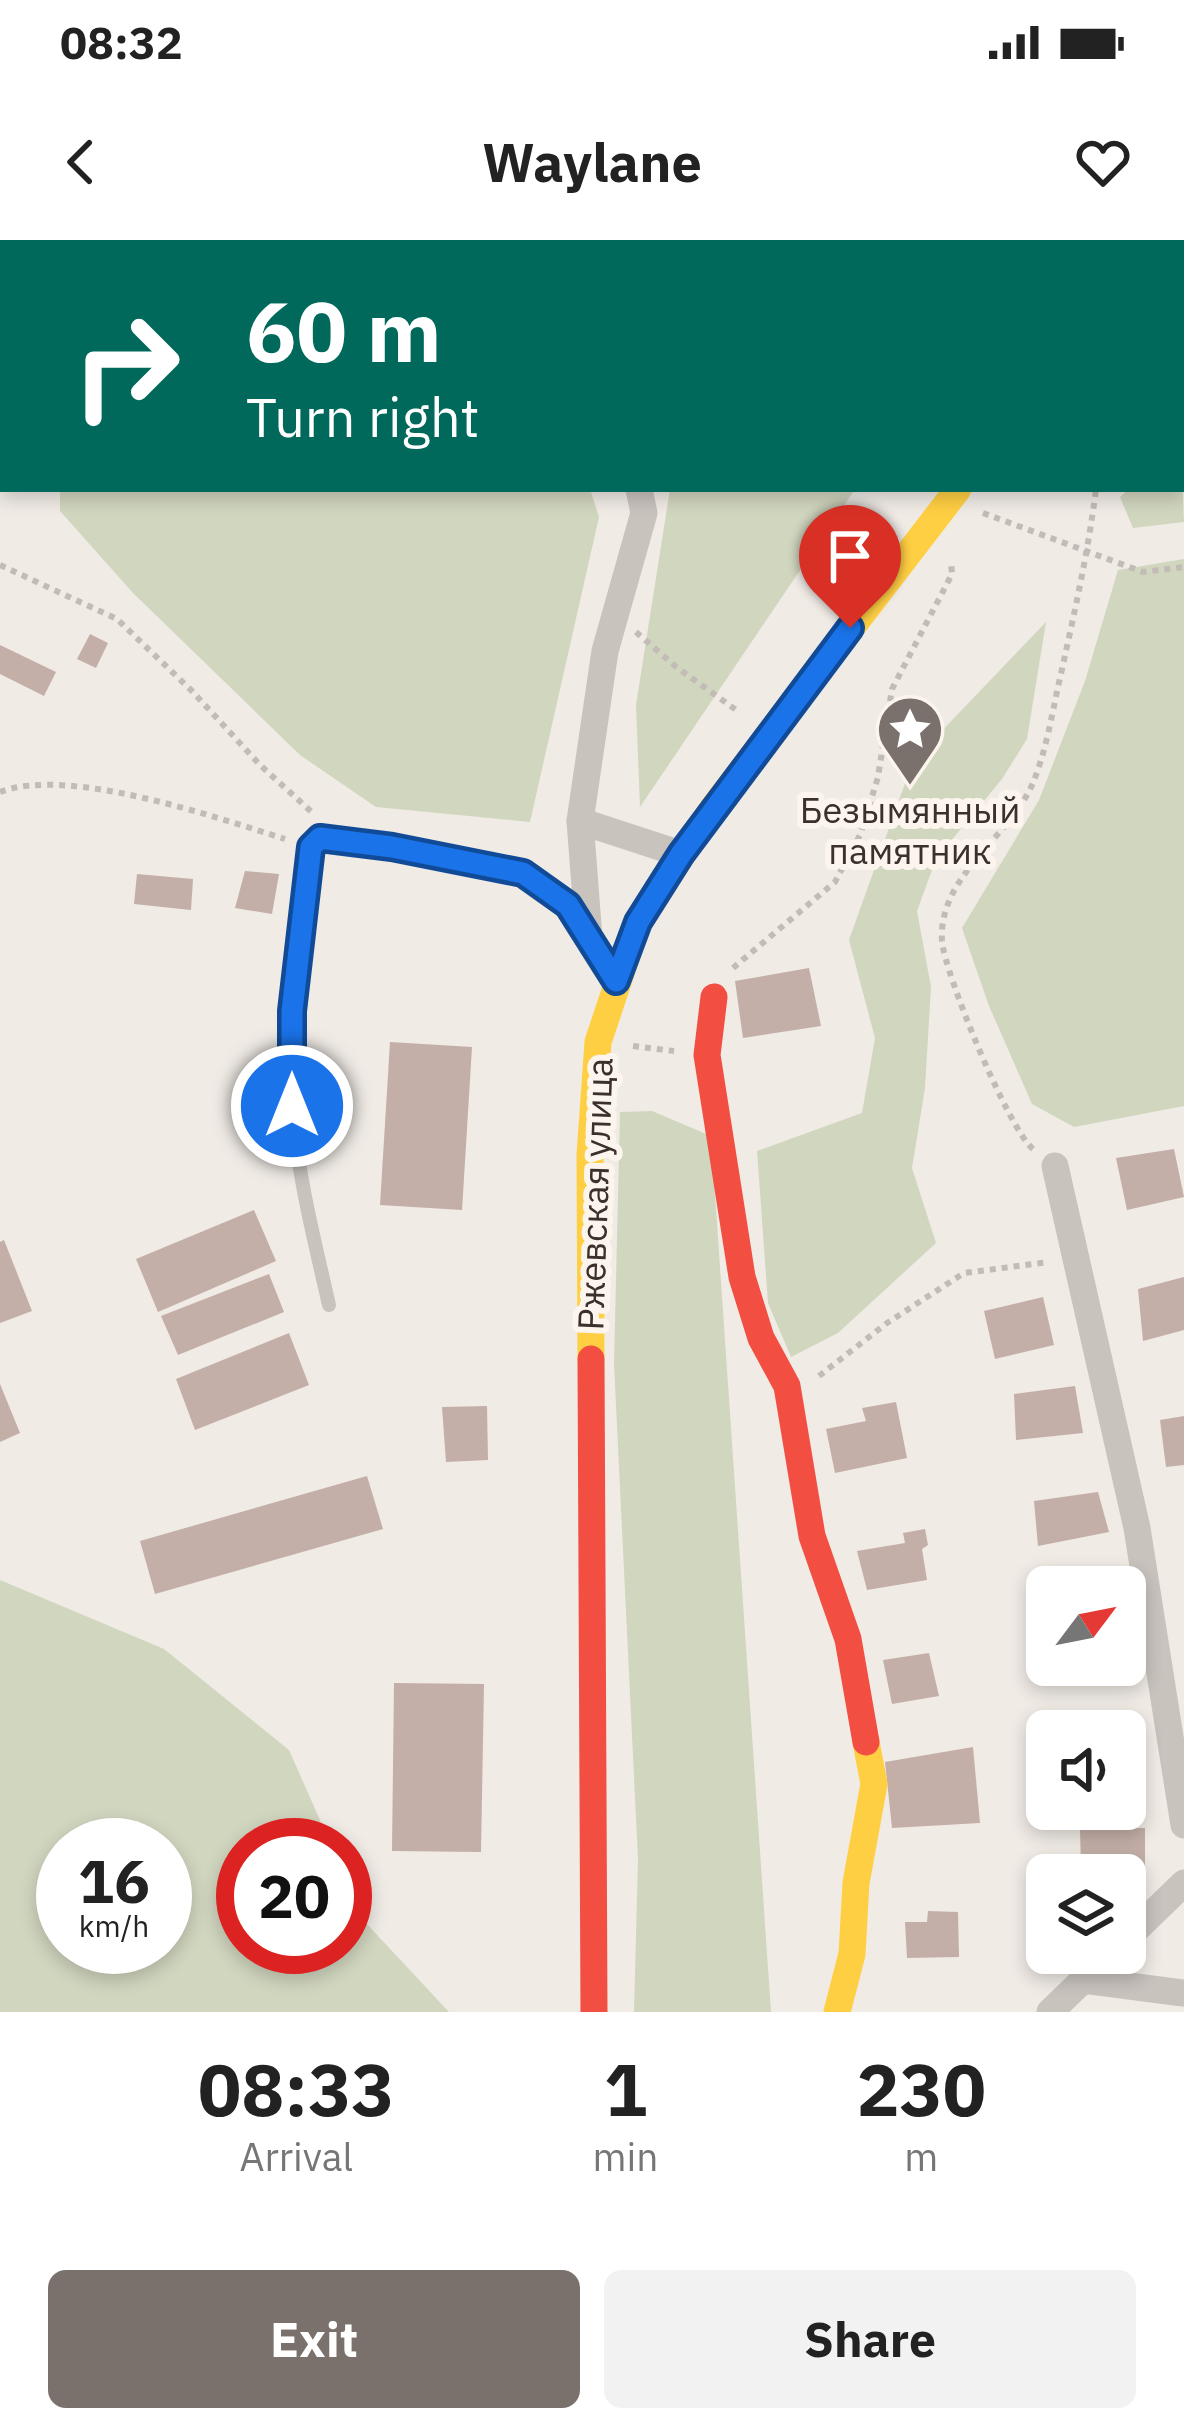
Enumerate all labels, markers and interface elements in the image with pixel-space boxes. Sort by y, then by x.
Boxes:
text: 08:32 [60,13,183,71]
text: Waylane [482,127,702,197]
icon: back [48,129,114,195]
icon: heart [1070,129,1136,195]
text: 60 m [246,276,442,385]
icon: right [48,288,204,444]
text: Turn right [246,382,480,452]
pin [799,505,901,628]
icon: arrive [817,523,883,589]
place icon: Безымянный памятник [875,694,945,788]
place label: Безымянный памятник [800,786,1020,874]
position arrow [229,1043,355,1169]
street label: Ржевская улица [566,1057,623,1331]
north arrow [1026,1566,1146,1686]
map controls [1026,1566,1146,1974]
button: sound [1026,1710,1146,1830]
speed limit sign: 20 [216,1818,372,1974]
text: 16 [78,1841,150,1920]
button: layers [1026,1854,1146,1974]
text: km/h [79,1906,149,1945]
text: 08:33 [198,2042,395,2136]
text: 1 [604,2042,647,2136]
text: 230 [856,2042,986,2136]
text: Arrival [239,2131,353,2182]
text: min [593,2131,658,2182]
text: m [904,2131,938,2182]
button: Exit [48,2270,580,2408]
button: Share [604,2270,1136,2408]

